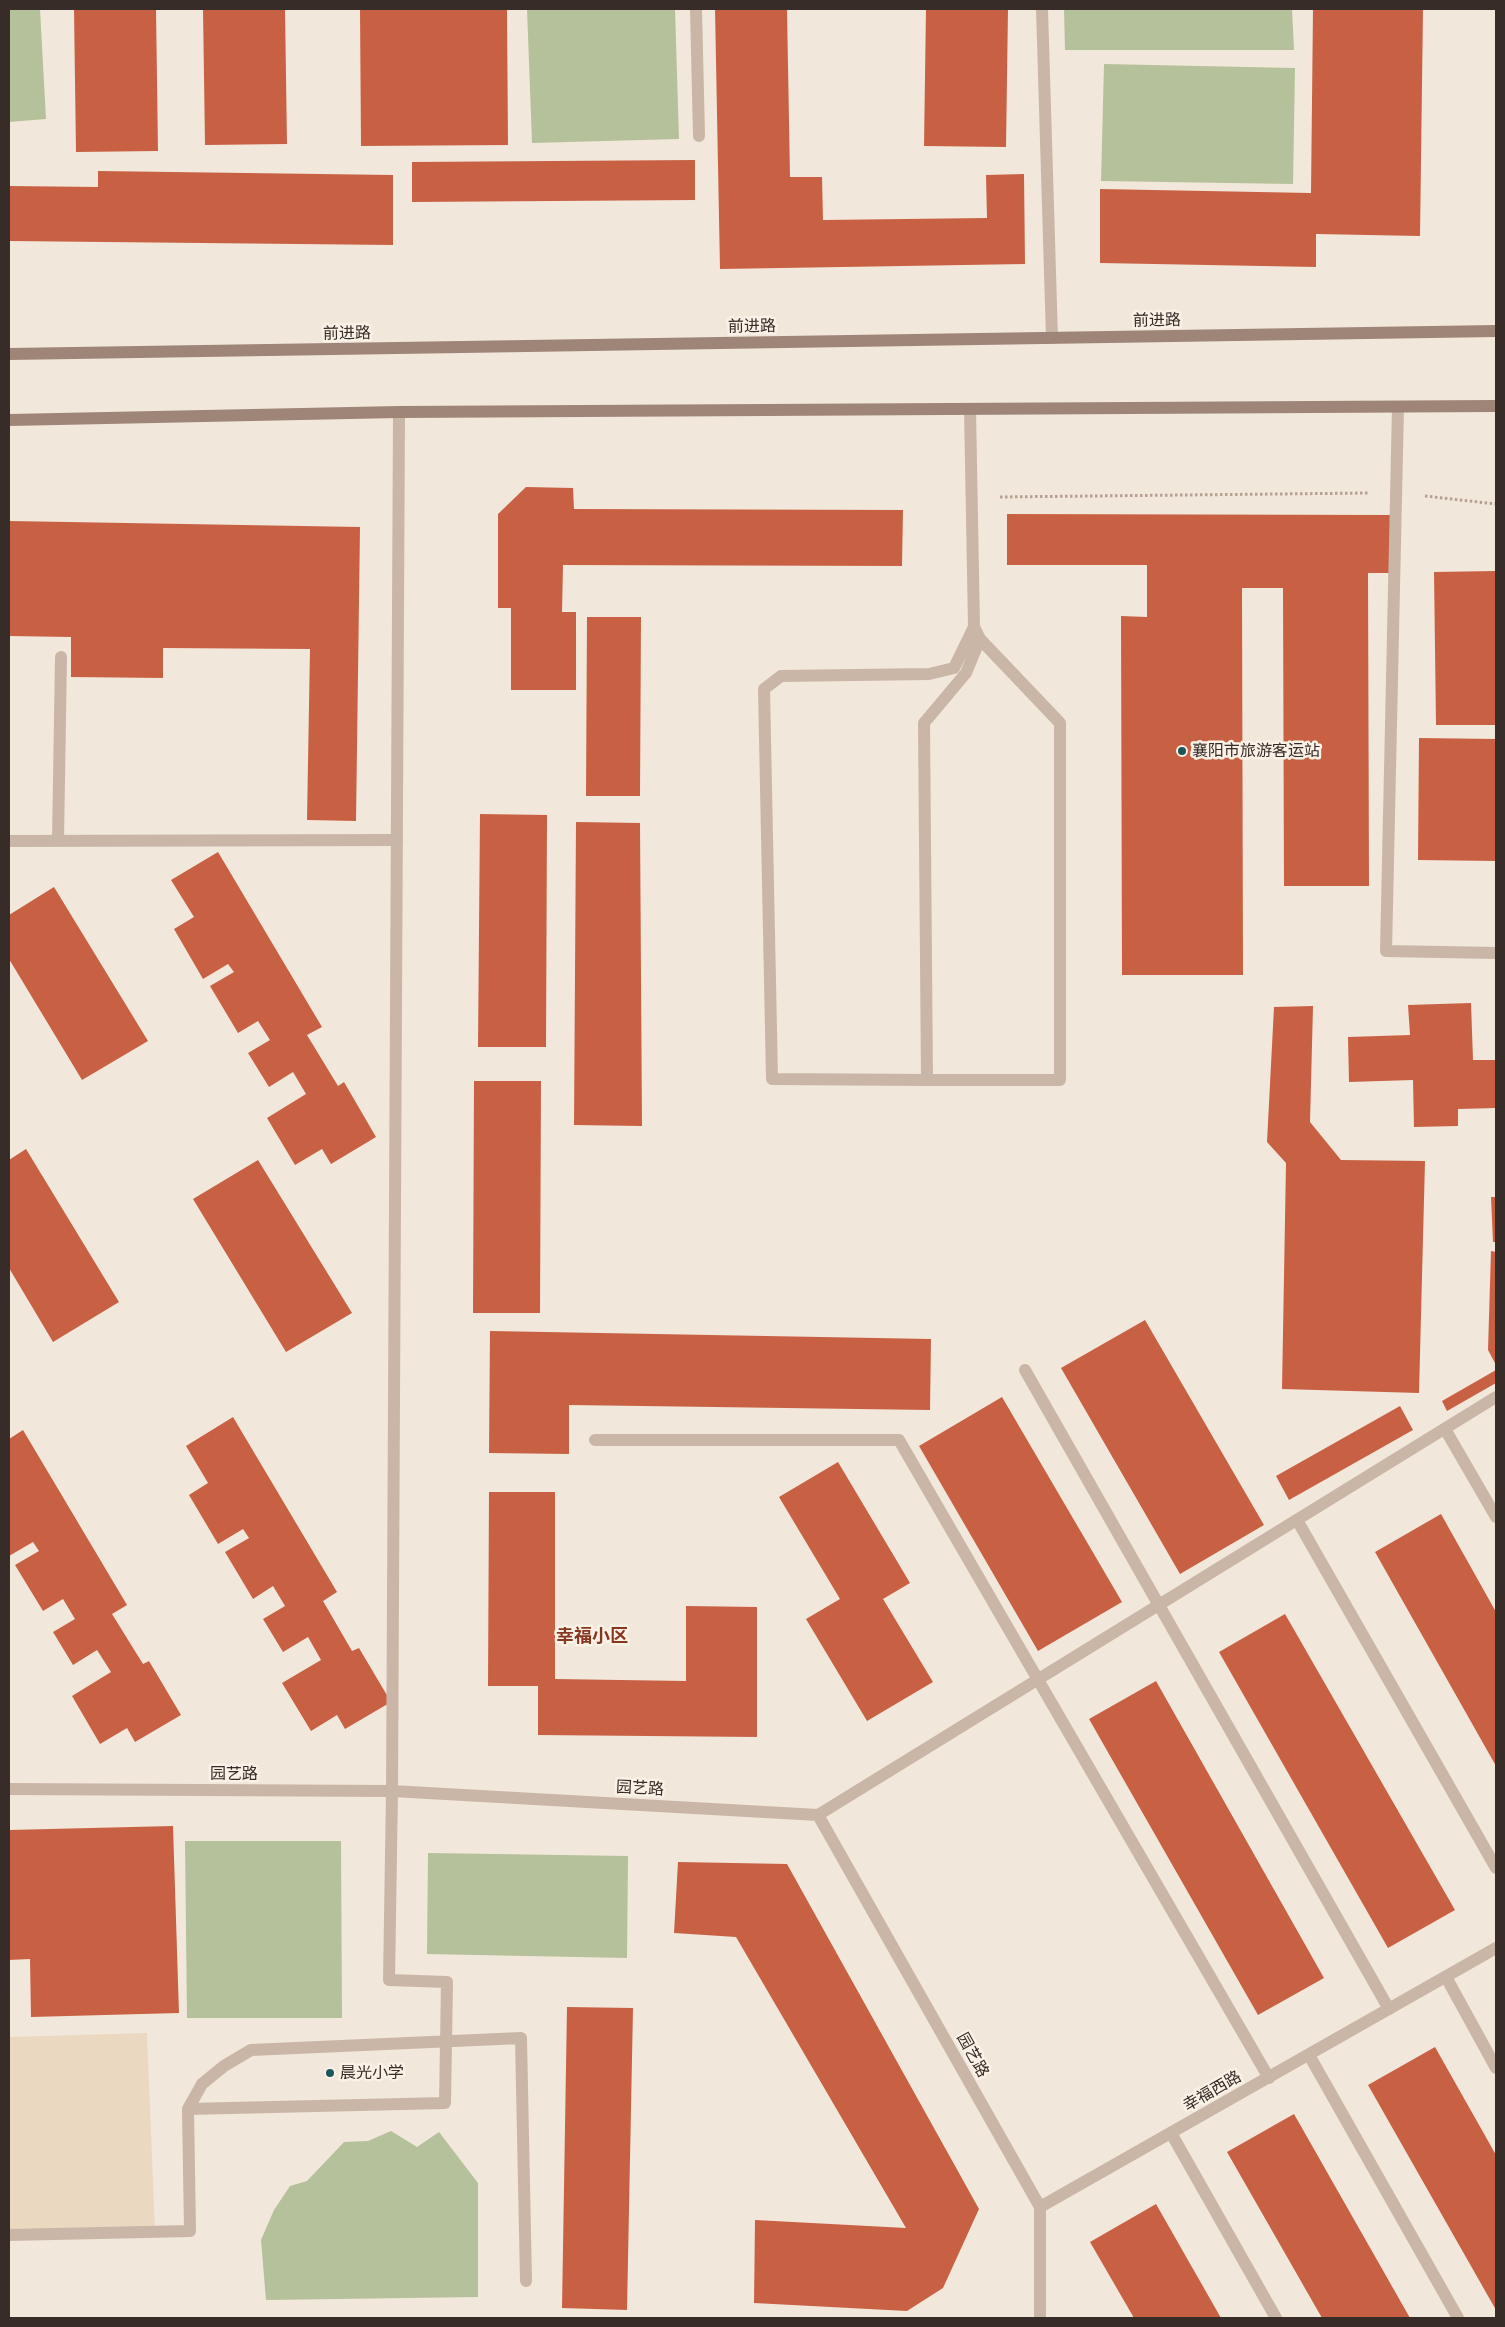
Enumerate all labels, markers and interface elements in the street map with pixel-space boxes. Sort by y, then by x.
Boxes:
street label: 前进路 [1133,310,1181,330]
street label: 前进路 [728,316,776,336]
street label: 前进路 [323,323,371,343]
place label: 襄阳市旅游客运站 [1192,741,1320,761]
marker: 襄阳市旅游客运站 [1176,745,1188,757]
district label: 幸福小区 [556,1625,628,1647]
street label: 园艺路 [210,1764,258,1784]
street label: 园艺路 [616,1777,664,1799]
street label: 园艺路 [953,2029,993,2081]
place label: 晨光小学 [340,2063,404,2083]
marker: 晨光小学 [324,2067,336,2079]
street label: 幸福西路 [1179,2067,1245,2115]

